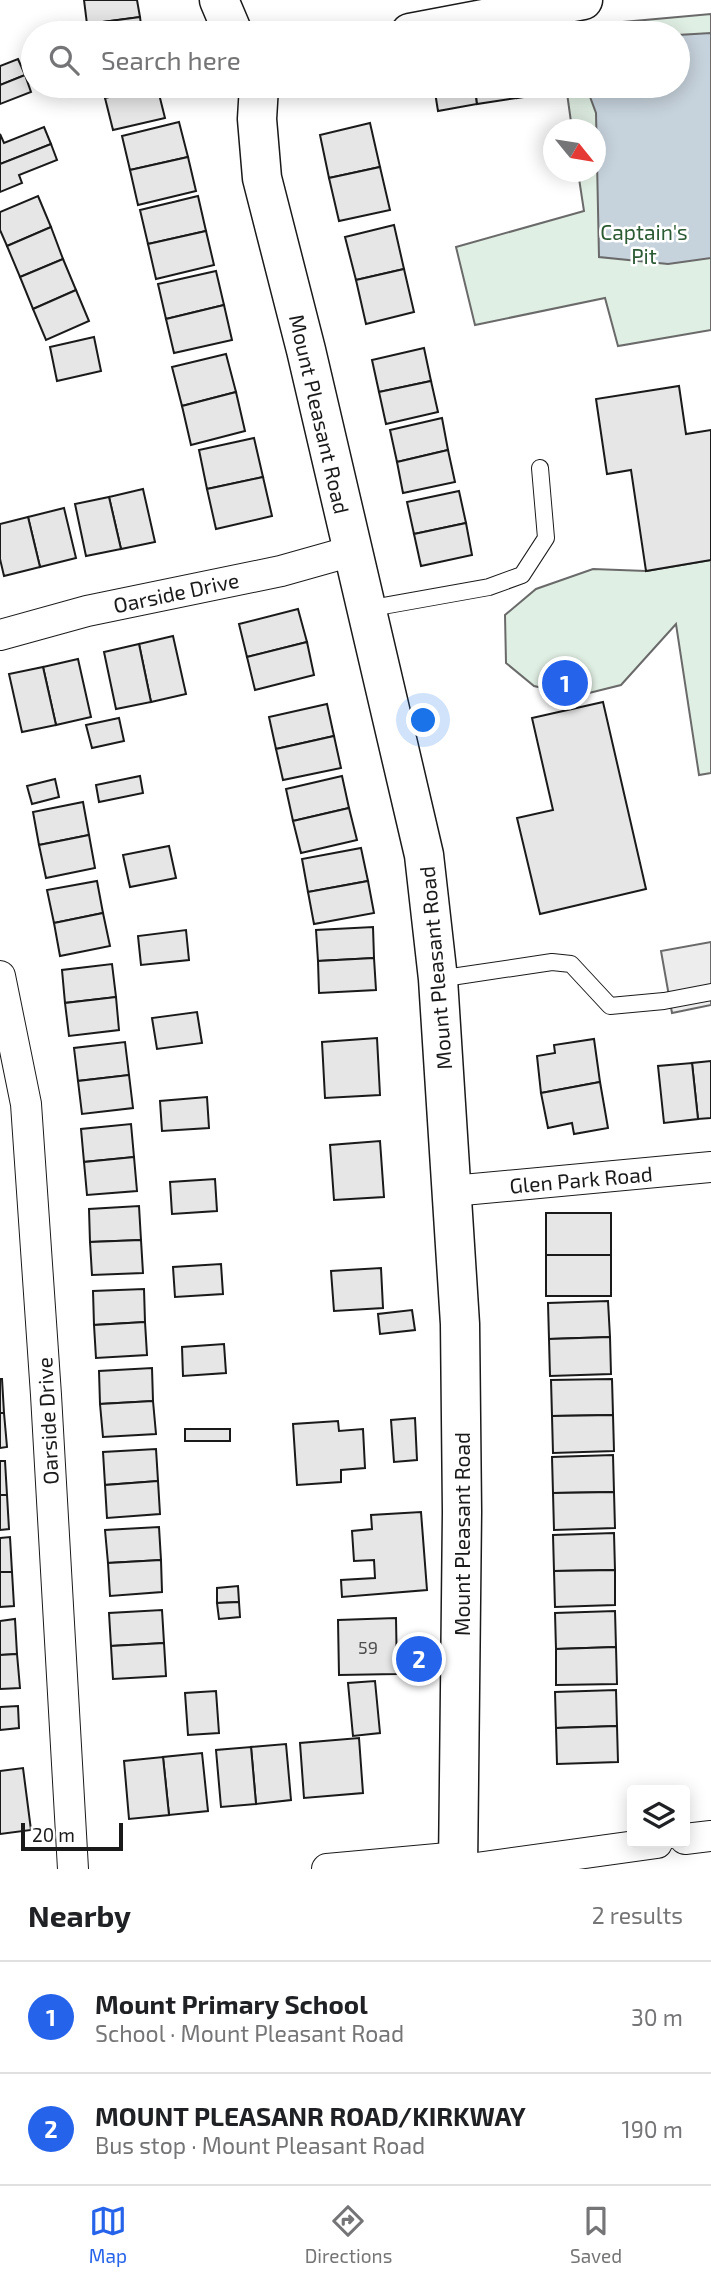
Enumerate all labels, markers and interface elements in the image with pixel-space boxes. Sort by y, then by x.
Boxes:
search box [21,21,690,98]
icon: search [45,41,83,79]
text: Search here [101,44,241,75]
north arrow [543,119,606,182]
park label: Captain's Pit [600,219,688,268]
street label: Mount Pleasant Road [285,312,355,516]
street label: Oarside Drive [111,566,241,618]
pin: 1 [542,657,588,709]
your location [406,703,440,737]
street label: Mount Pleasant Road [414,865,456,1071]
street label: Glen Park Road [508,1160,654,1198]
street label: Oarside Drive [31,1357,63,1485]
street label: Mount Pleasant Road [449,1432,474,1636]
pin: 2 [396,1633,442,1685]
house number: 59 [358,1636,378,1658]
map controls [627,1785,690,1848]
button: layers [627,1785,690,1848]
scale bar [21,1820,122,1852]
text: 20 m [32,1823,75,1846]
text: Nearby [28,1897,131,1933]
text: 2 results [592,1901,683,1929]
text: Mount Primary School [95,1988,368,2019]
text: 1 [46,2003,56,2031]
text: 30 m [631,2003,683,2031]
text: School · Mount Pleasant Road [95,2019,404,2047]
text: MOUNT PLEASANR ROAD/KIRKWAY [95,2100,526,2131]
text: 2 [44,2115,58,2143]
text: 190 m [622,2115,683,2143]
text: Bus stop · Mount Pleasant Road [95,2131,425,2159]
tab: Map [89,2202,127,2267]
tab: Directions [305,2202,392,2267]
tab: Saved [570,2202,622,2267]

